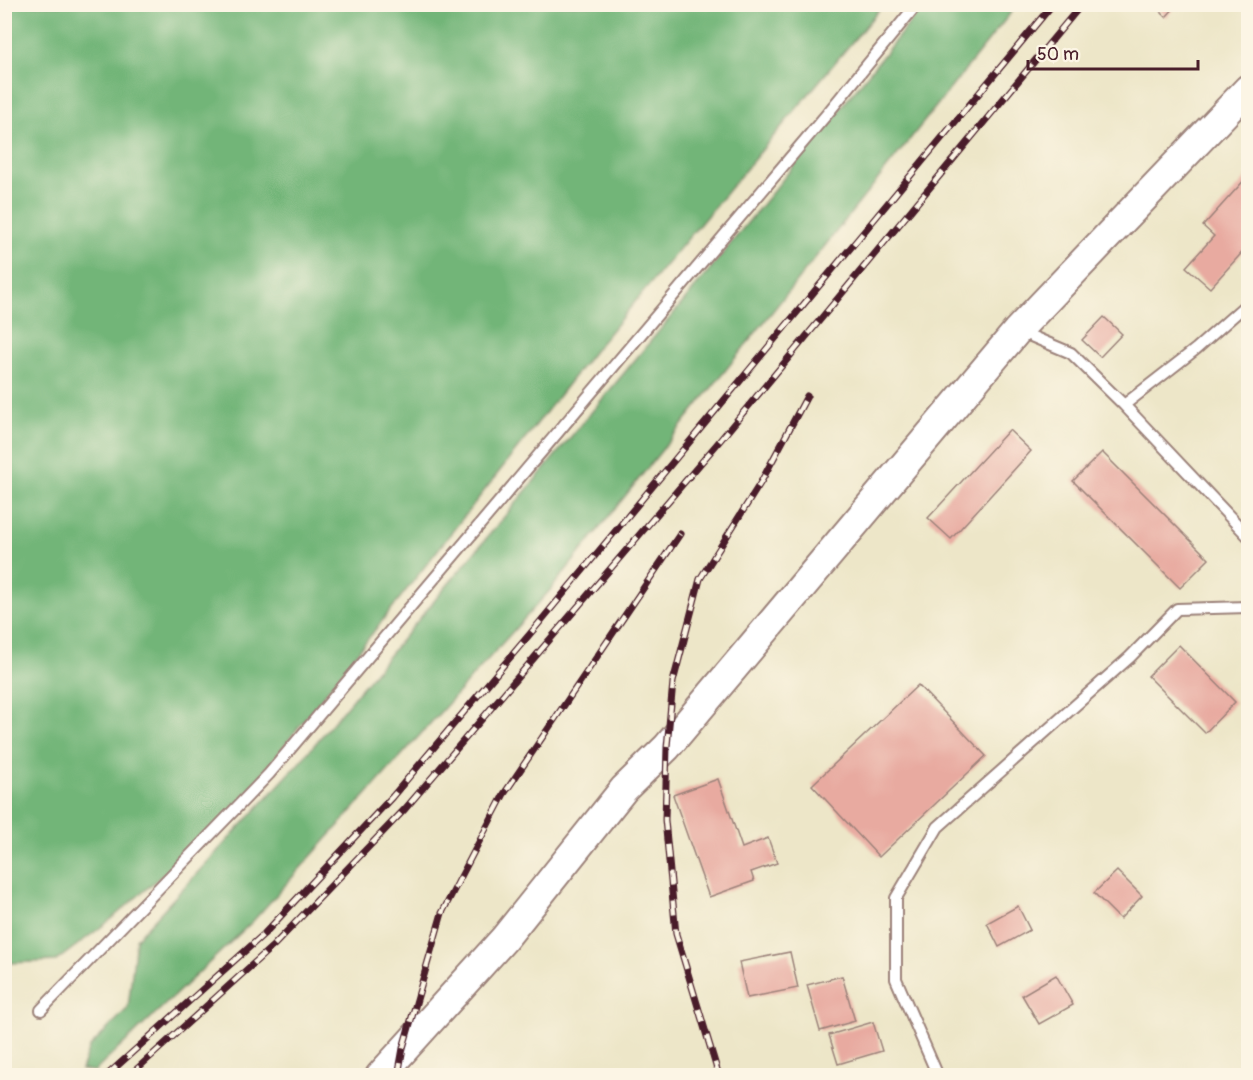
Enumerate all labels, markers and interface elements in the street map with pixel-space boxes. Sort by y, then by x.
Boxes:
scale bar [1028,33,1198,71]
text: 50 m [1037,43,1079,66]

